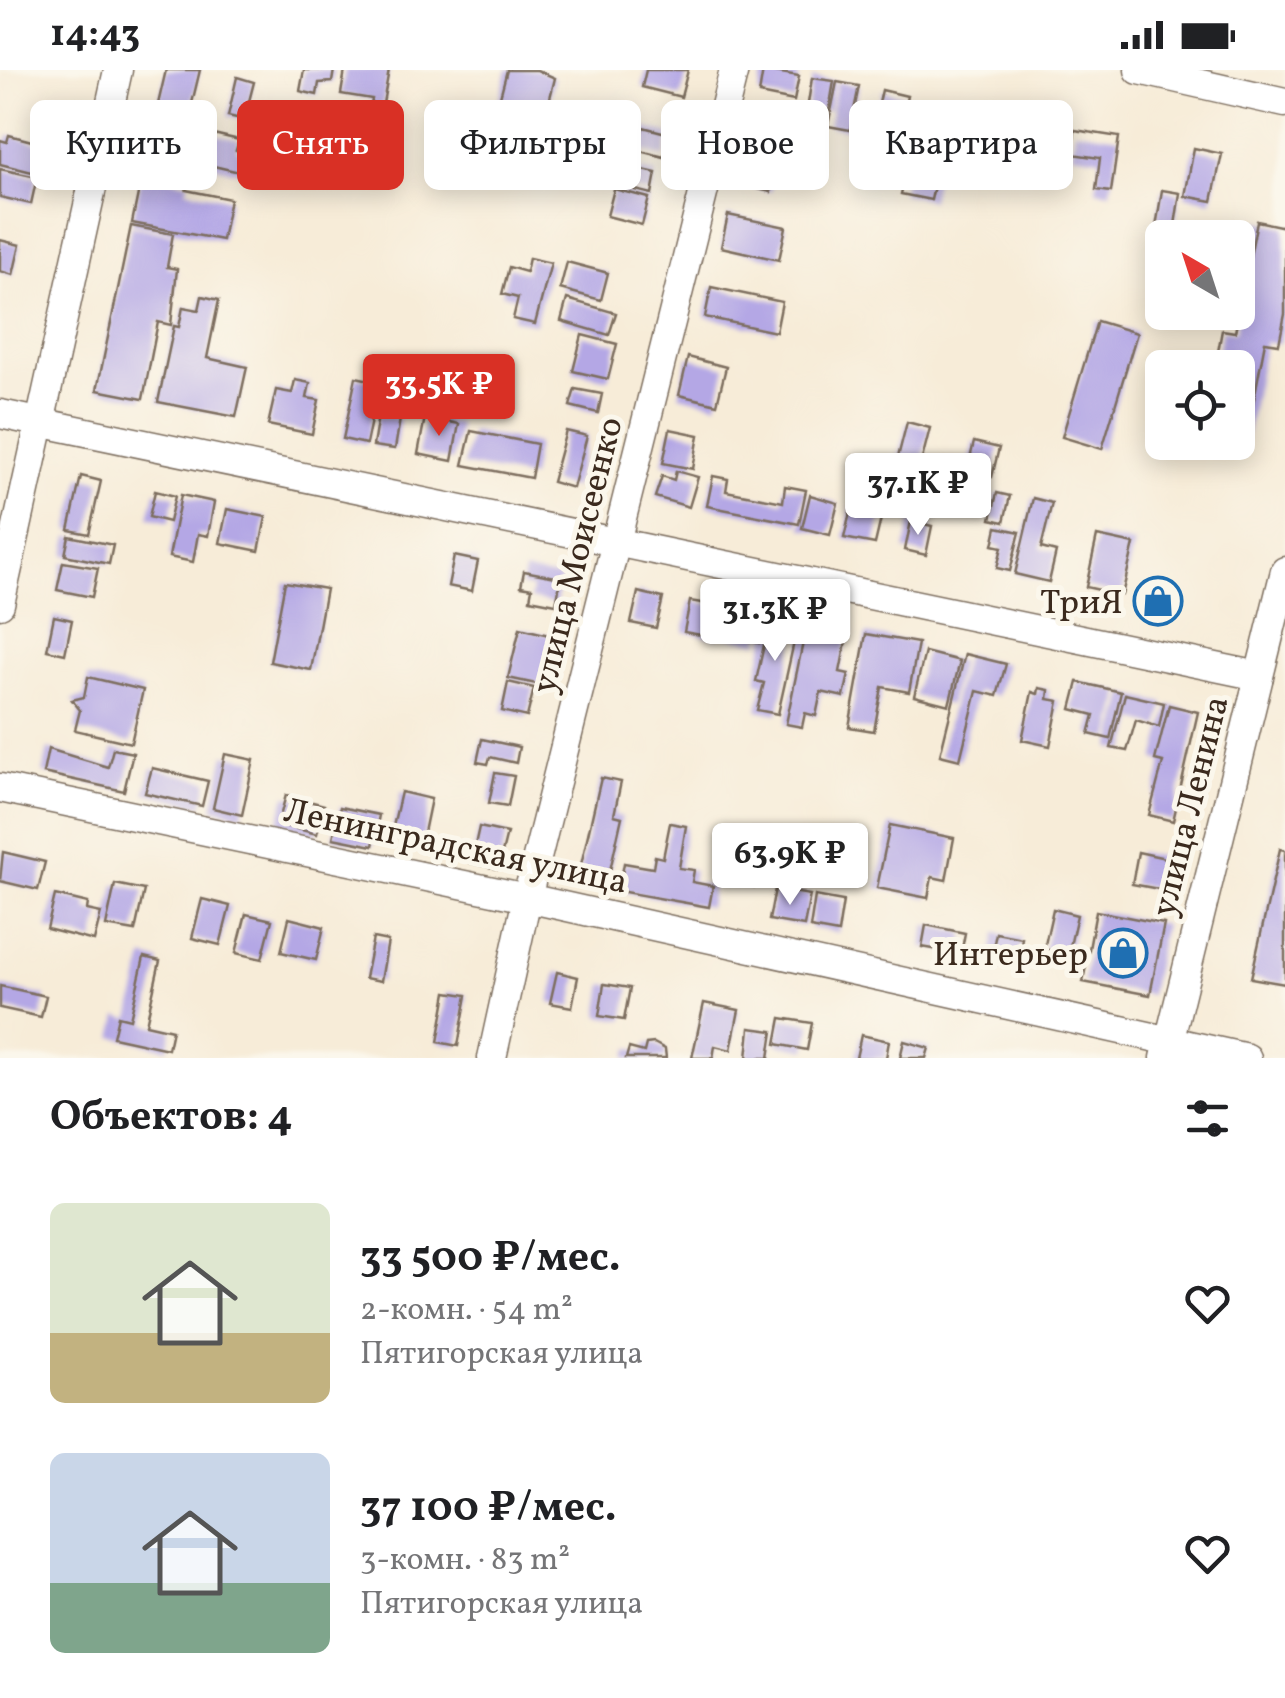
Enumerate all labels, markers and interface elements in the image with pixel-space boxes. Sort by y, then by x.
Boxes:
text: 14:43 [50,9,140,62]
chip: Купить [30,100,217,190]
chip: Снять [237,100,404,190]
chip: Фильтры [424,100,641,190]
chip: Новое [661,100,829,190]
chip: Квартира [849,100,1073,190]
north arrow [1145,220,1255,330]
map controls [1145,220,1255,460]
button: locate [1145,350,1255,460]
pin: 33.5K ₽ [347,354,531,439]
text: 33.5K ₽ [385,364,493,408]
street label: улица Моисеенко [521,413,636,699]
pin: 37.1K ₽ [826,453,1010,538]
text: 37.1K ₽ [867,463,969,507]
shop icon: ТриЯ [1132,575,1184,627]
pin: 31.3K ₽ [683,579,867,664]
place label: ТриЯ [1040,580,1123,628]
text: 31.3K ₽ [722,589,828,633]
street label: улица Ленина [1141,691,1243,922]
street label: Ленинградская улица [279,788,632,908]
pin: 63.9K ₽ [698,823,882,908]
text: 63.9K ₽ [734,833,846,877]
shop icon: Интерьер [1097,927,1149,979]
place label: Интерьер [933,932,1088,980]
text: Объектов: 4 [50,1089,293,1148]
icon: filters [1180,1091,1235,1146]
text: 33 500 ₽/мес. [360,1230,621,1289]
icon: home [130,1243,250,1363]
icon: heart [1180,1276,1235,1331]
text: 2-комн. · 54 m² [360,1289,573,1333]
text: Пятигорская улица [360,1333,643,1377]
text: 37 100 ₽/мес. [360,1480,617,1539]
icon: home [130,1493,250,1613]
icon: heart [1180,1526,1235,1581]
text: 3-комн. · 83 m² [360,1539,570,1583]
text: Пятигорская улица [360,1583,643,1627]

